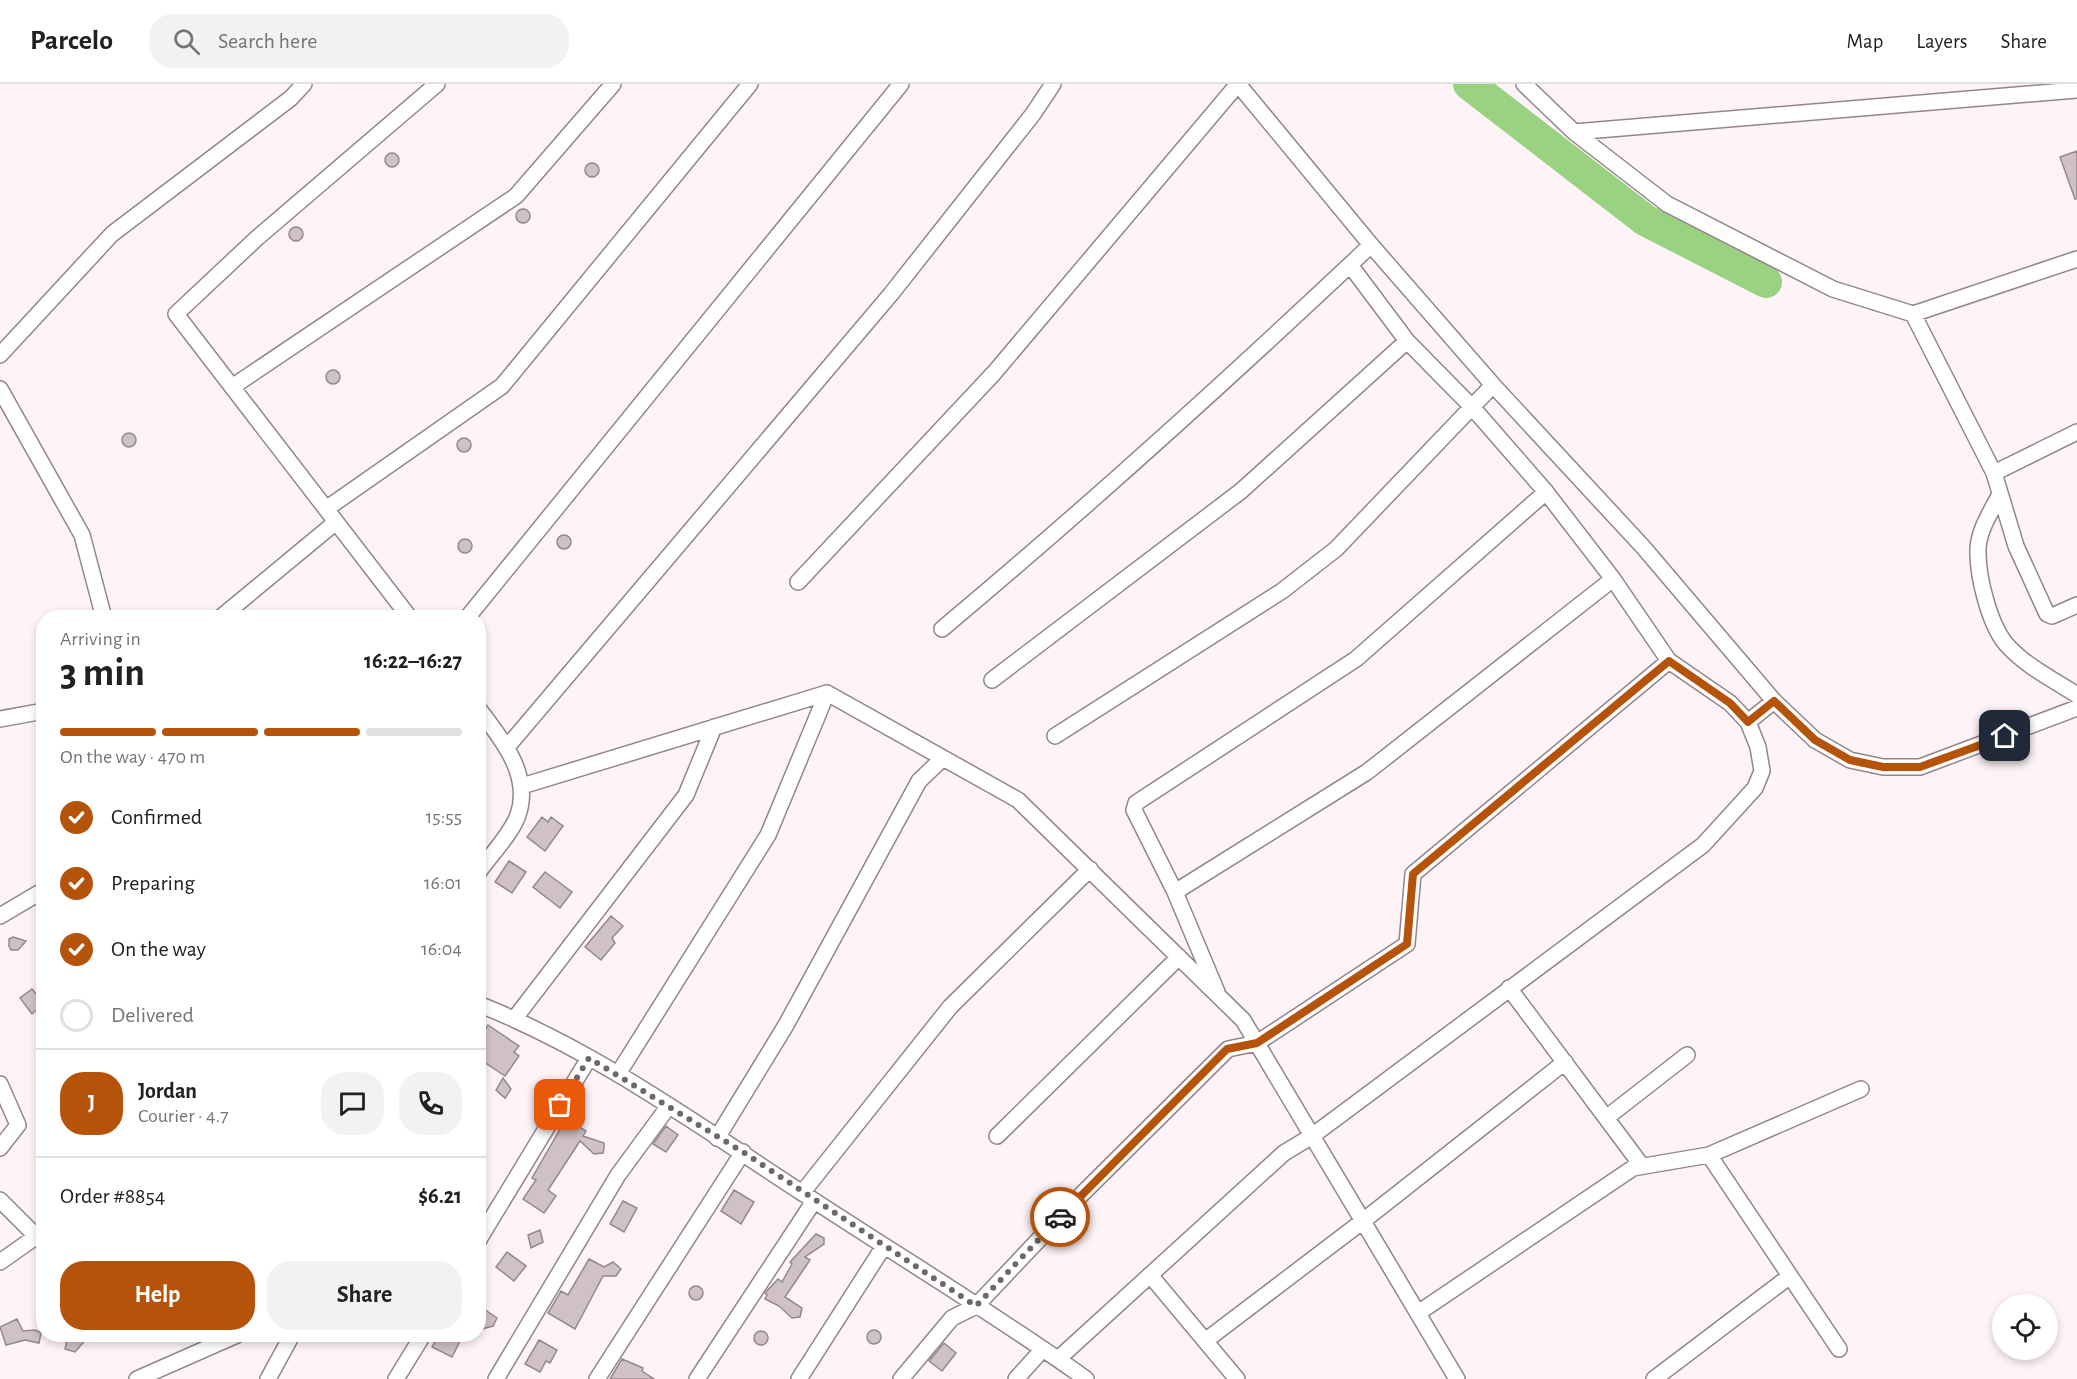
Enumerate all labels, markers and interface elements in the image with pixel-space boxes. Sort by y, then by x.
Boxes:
search box [149,14,569,68]
icon: search [170,25,203,58]
text: Parcelo [30,27,113,55]
text: Search here [218,30,317,52]
text: Map [1847,31,1883,52]
text: Layers [1916,31,1967,52]
text: Share [2000,31,2047,52]
text: Arriving in [60,629,141,649]
text: 16:22–16:27 [364,650,462,672]
text: 3 min [60,654,145,693]
pin [1979,710,2030,761]
icon: home [1988,719,2021,752]
text: On the way · 470 m [60,747,205,767]
icon: check [60,801,93,834]
text: Confirmed [111,806,202,828]
text: 15:55 [425,807,462,827]
icon: check [60,867,93,900]
text: Preparing [111,872,195,894]
text: 16:01 [424,873,462,893]
icon: check [60,933,93,966]
text: On the way [111,938,206,960]
text: 16:04 [421,939,462,959]
text: Delivered [111,1004,194,1026]
button: chat [321,1072,384,1135]
button: phone [399,1072,462,1135]
pin [534,1079,585,1130]
text: Jordan [138,1080,197,1102]
icon: bag [543,1088,576,1121]
text: J [88,1092,95,1114]
text: Courier · 4.7 [138,1106,229,1126]
text: Order #8854 [60,1185,165,1207]
text: $6.21 [418,1185,462,1207]
courier [1030,1187,1090,1247]
icon: car [1044,1201,1077,1234]
button: Help [60,1261,255,1330]
button: Share [267,1261,462,1330]
map controls [1992,1294,2058,1360]
button: locate [1992,1294,2058,1360]

